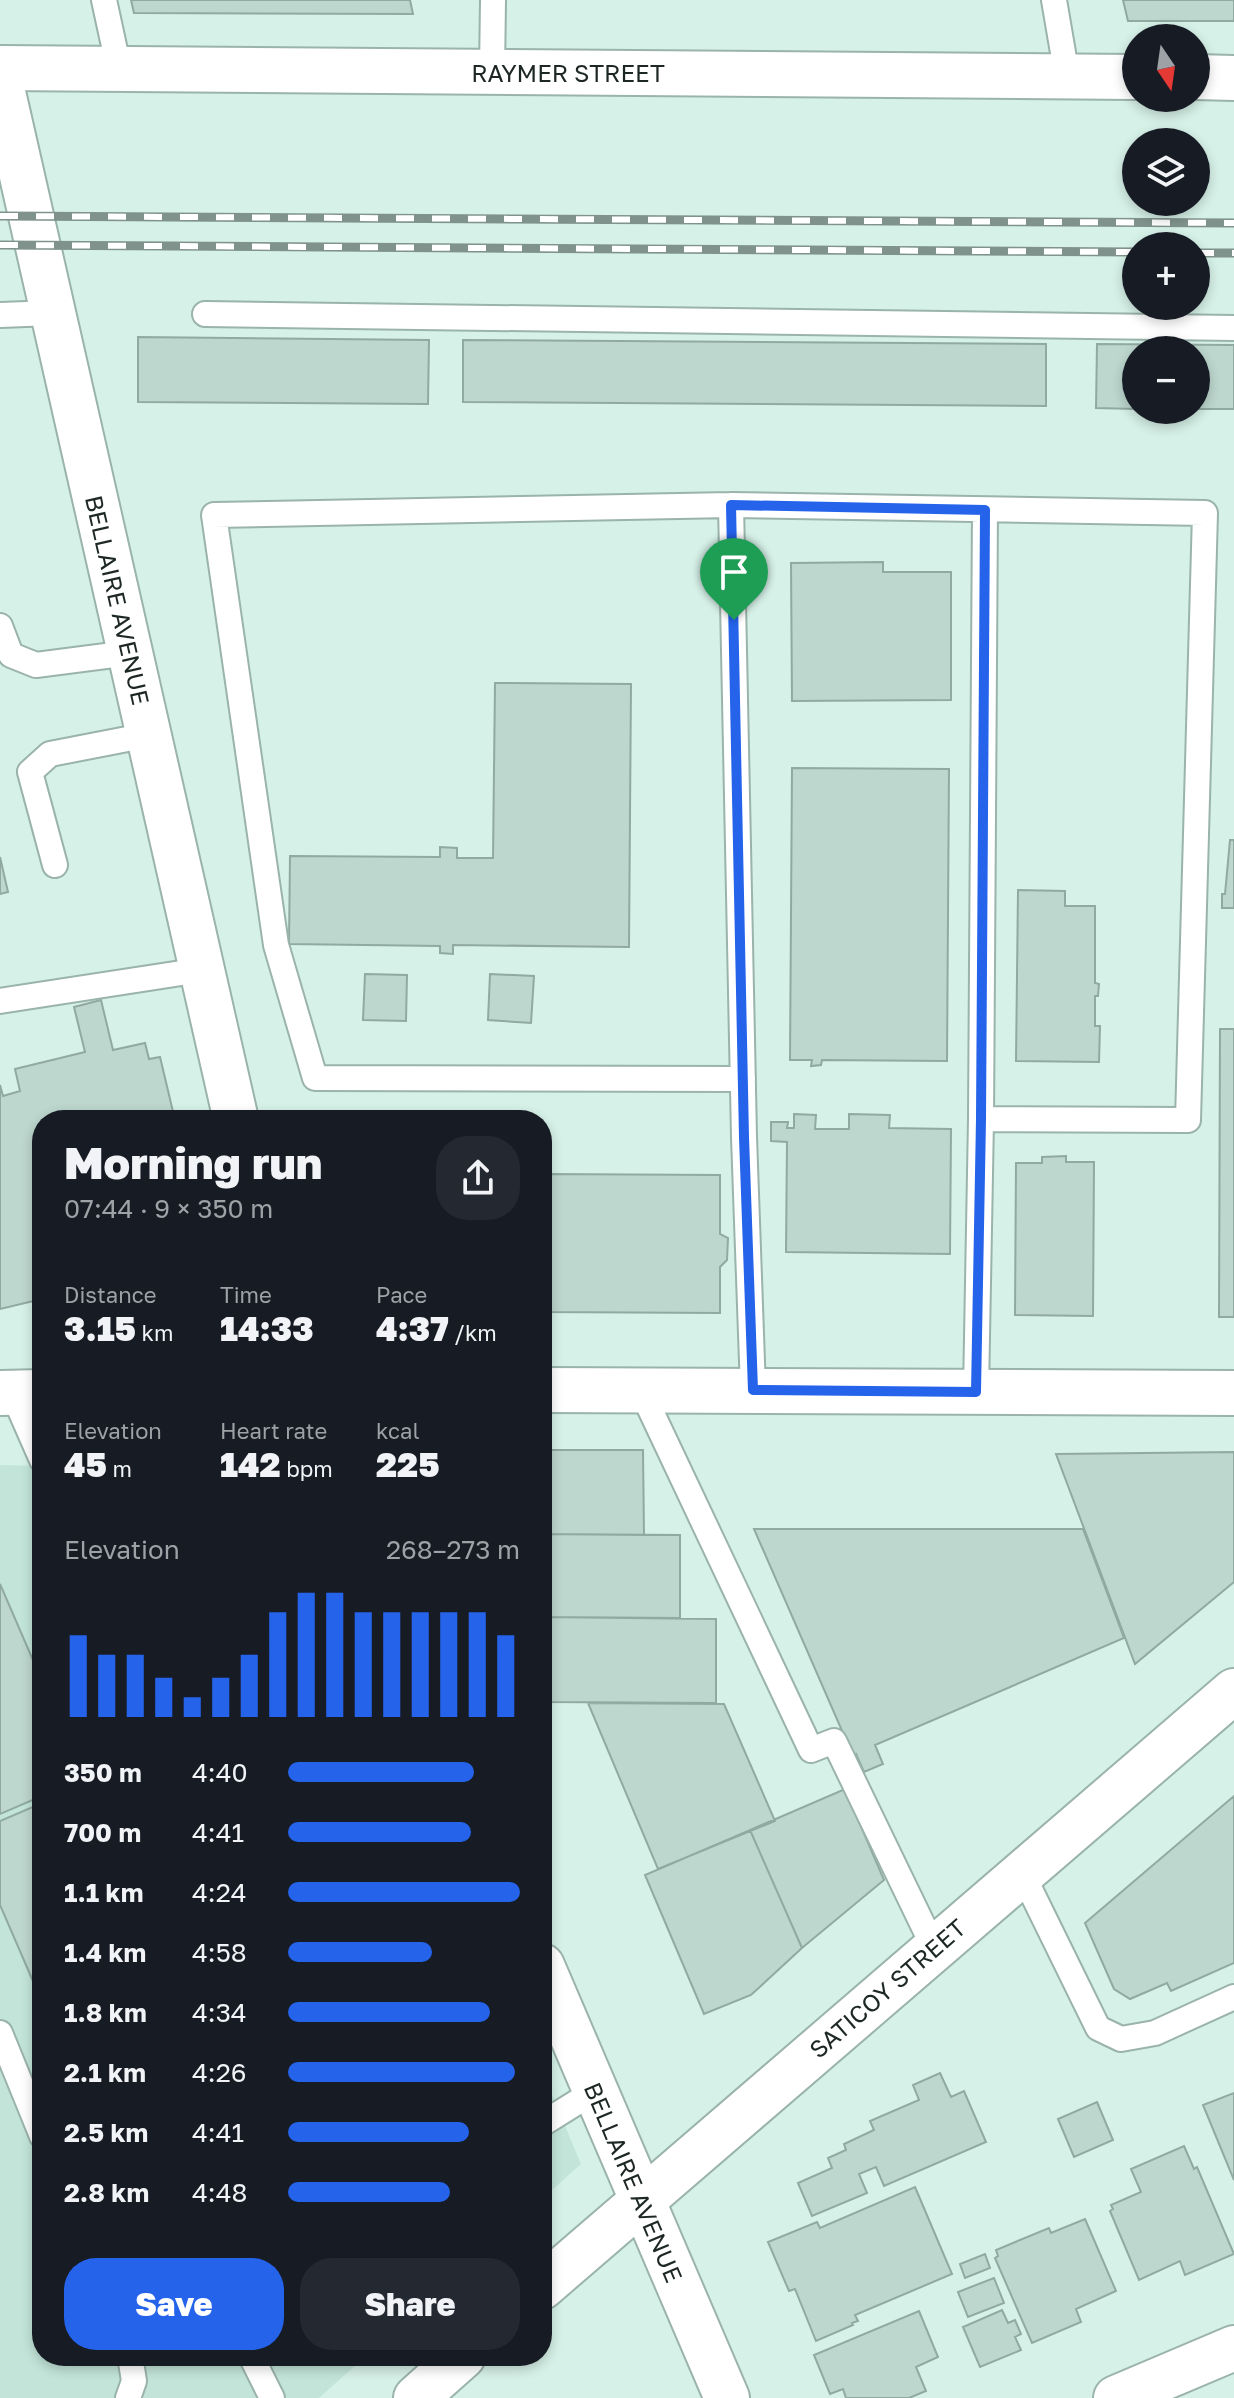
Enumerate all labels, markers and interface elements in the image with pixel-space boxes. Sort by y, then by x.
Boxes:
north arrow [1122,24,1210,112]
map controls [1122,24,1210,424]
street label: RAYMER STREET [471,58,665,87]
button: layers [1122,128,1210,216]
button: + [1122,232,1210,320]
button: − [1122,336,1210,424]
street label: BELLAIRE AVENUE [80,492,156,708]
pin [700,538,768,620]
icon: arrive [712,550,756,594]
text: Morning run [64,1136,322,1189]
button: share [436,1136,520,1220]
text: 07:44 · 9 × 350 m [64,1193,273,1224]
text: Distance [64,1281,156,1308]
text: Time [220,1281,272,1308]
text: Pace [376,1281,427,1308]
text: 3.15 [64,1308,136,1348]
text: 14:33 [220,1308,314,1348]
text: 4:37 [376,1308,449,1348]
text: km [136,1319,173,1346]
text: /km [449,1319,497,1346]
text: Elevation [64,1417,162,1444]
text: Heart rate [220,1417,327,1444]
text: kcal [376,1417,419,1444]
text: 45 [64,1444,107,1484]
text: 142 [220,1444,281,1484]
text: 225 [376,1444,440,1484]
text: m [107,1455,132,1482]
text: bpm [281,1455,333,1482]
text: Elevation [64,1534,180,1565]
text: 268–273 m [386,1534,520,1565]
text: 350 m [64,1757,142,1788]
text: 4:40 [192,1757,248,1788]
text: 700 m [64,1817,141,1848]
text: 4:41 [192,1817,244,1848]
text: 1.1 km [64,1877,143,1908]
text: 4:24 [192,1877,247,1908]
street label: SATICOY STREET [803,1912,971,2064]
text: 1.4 km [64,1937,146,1968]
text: 4:58 [192,1937,247,1968]
text: 1.8 km [64,1997,147,2028]
text: 4:34 [192,1997,247,2028]
text: 2.1 km [64,2057,146,2088]
text: 4:26 [192,2057,246,2088]
street label: BELLAIRE AVENUE [579,2078,689,2286]
text: 2.5 km [64,2117,148,2148]
text: 4:41 [192,2117,244,2148]
text: 2.8 km [64,2177,149,2208]
text: 4:48 [192,2177,247,2208]
button: Save [64,2258,284,2350]
button: Share [300,2258,520,2350]

